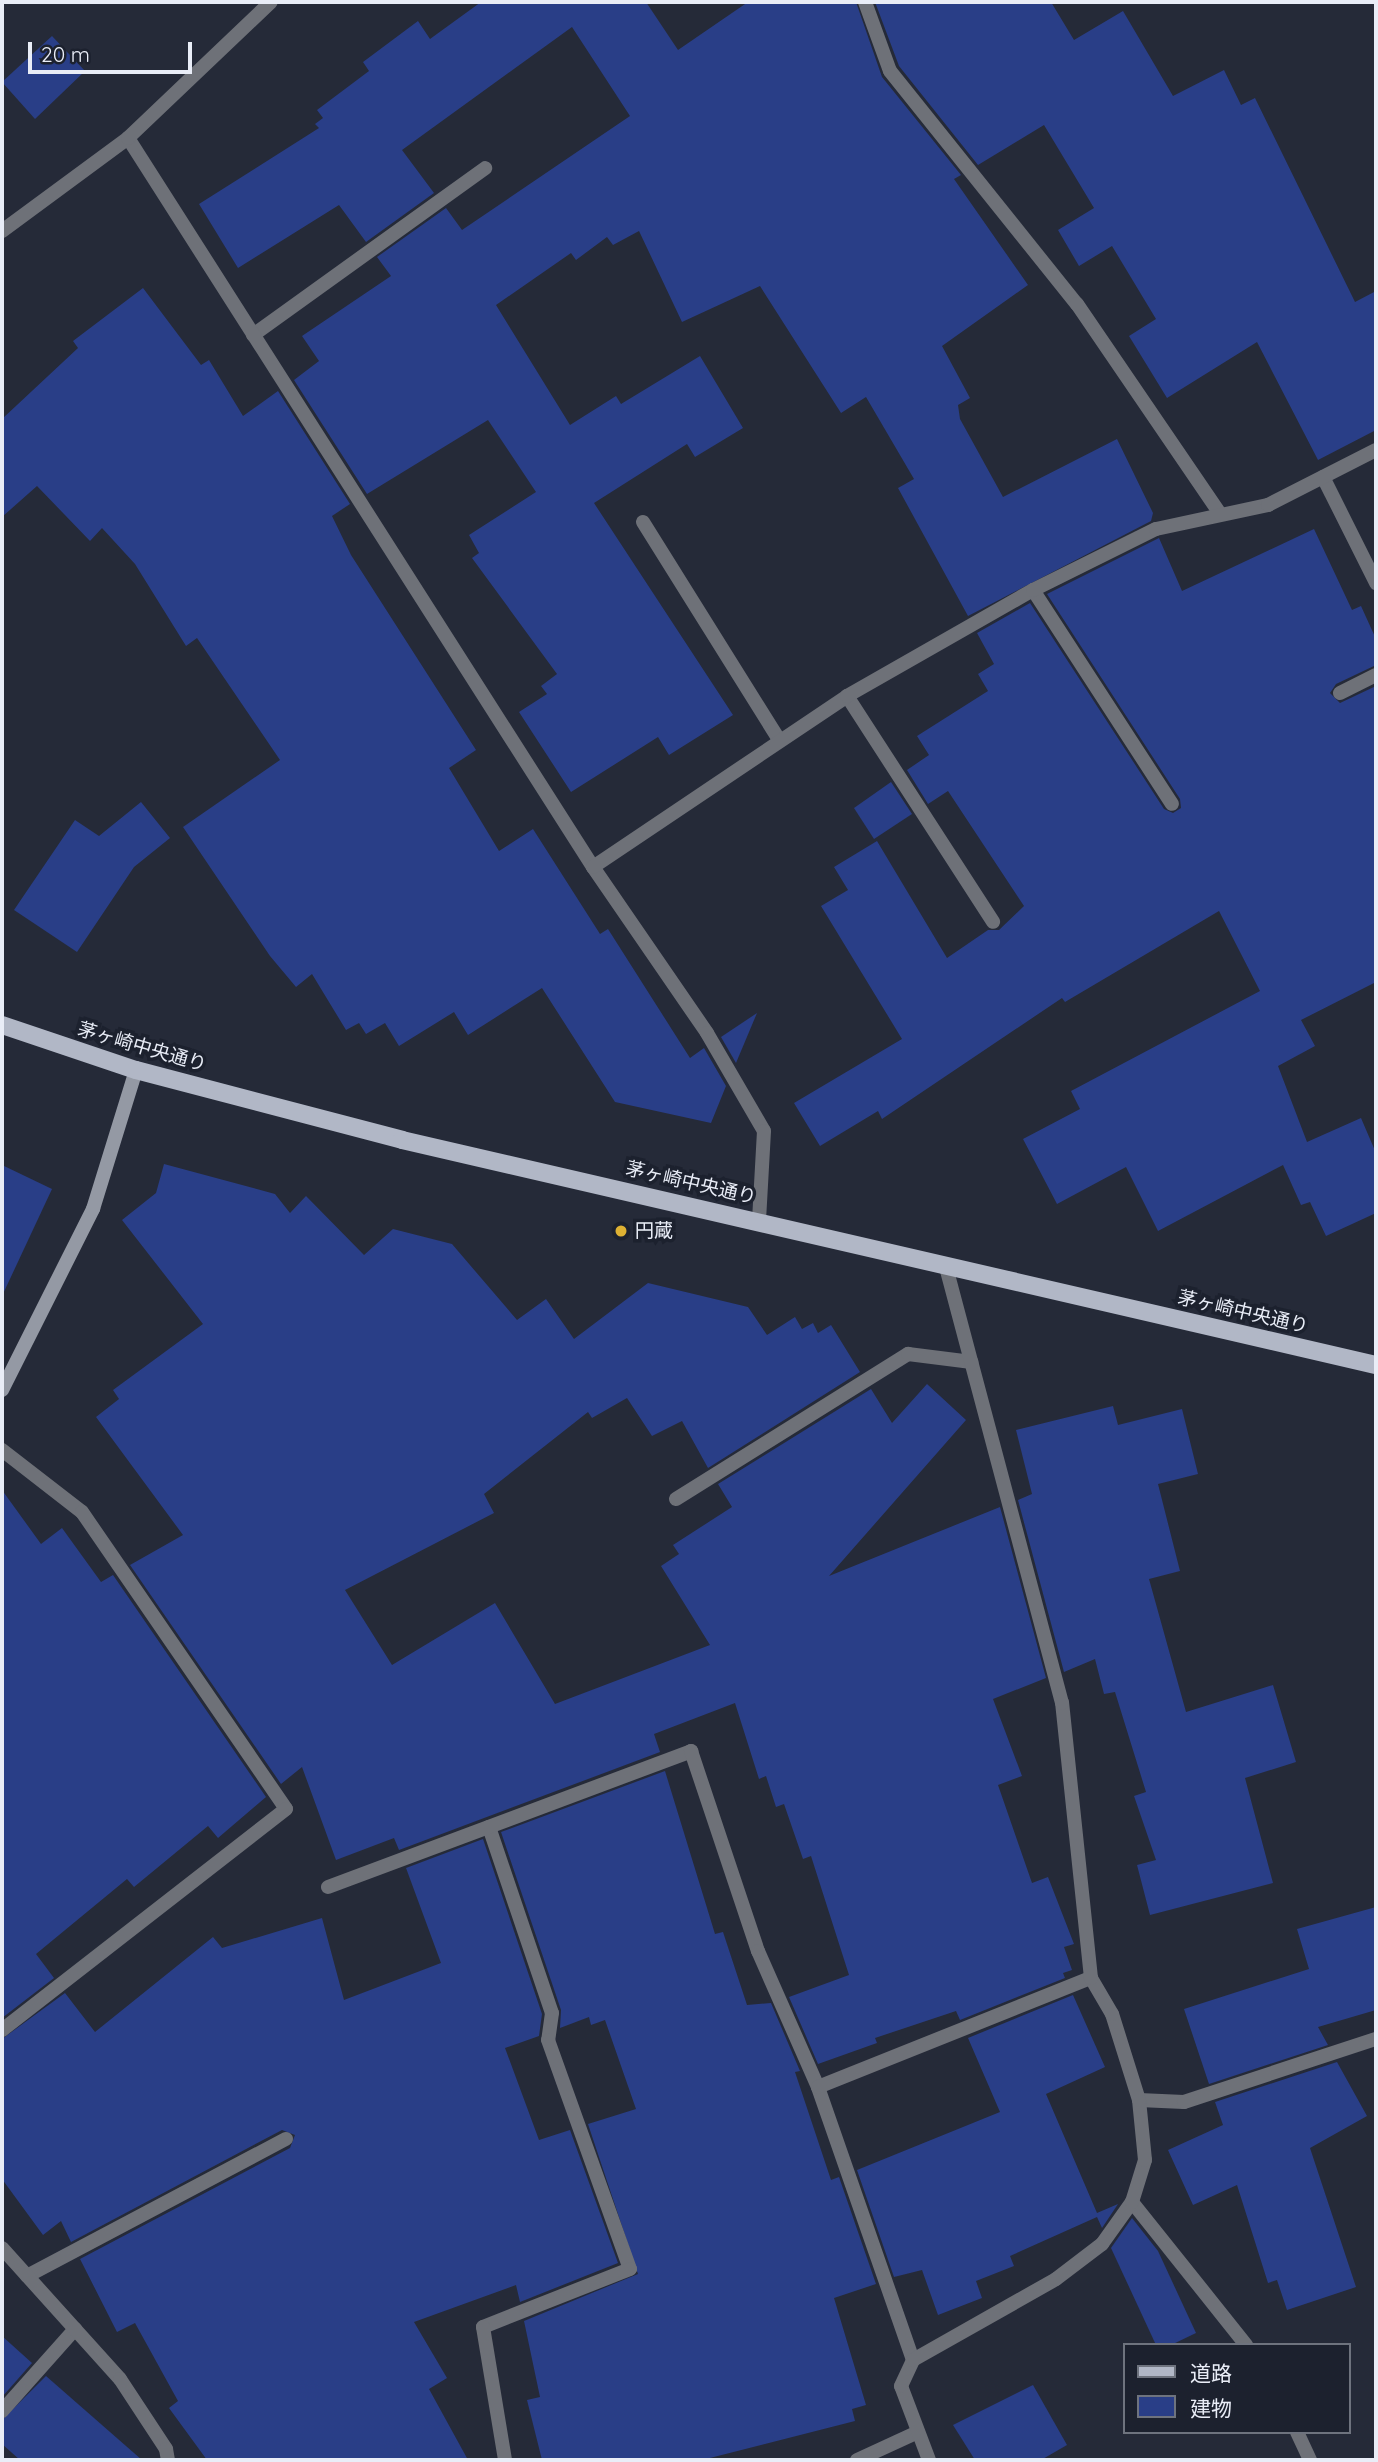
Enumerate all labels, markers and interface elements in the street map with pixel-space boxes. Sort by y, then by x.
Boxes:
scale bar [32,28,196,72]
text: 20 m [41,41,90,67]
street label: 茅ヶ崎中央通り [75,1018,209,1076]
street label: 茅ヶ崎中央通り [624,1157,758,1209]
place label: 円蔵 [635,1220,673,1242]
marker: 円蔵 [613,1223,629,1239]
street label: 茅ヶ崎中央通り [1176,1286,1310,1338]
legend [1122,2343,1350,2434]
text: 道路 [1190,2360,1232,2386]
text: 建物 [1190,2395,1232,2421]

